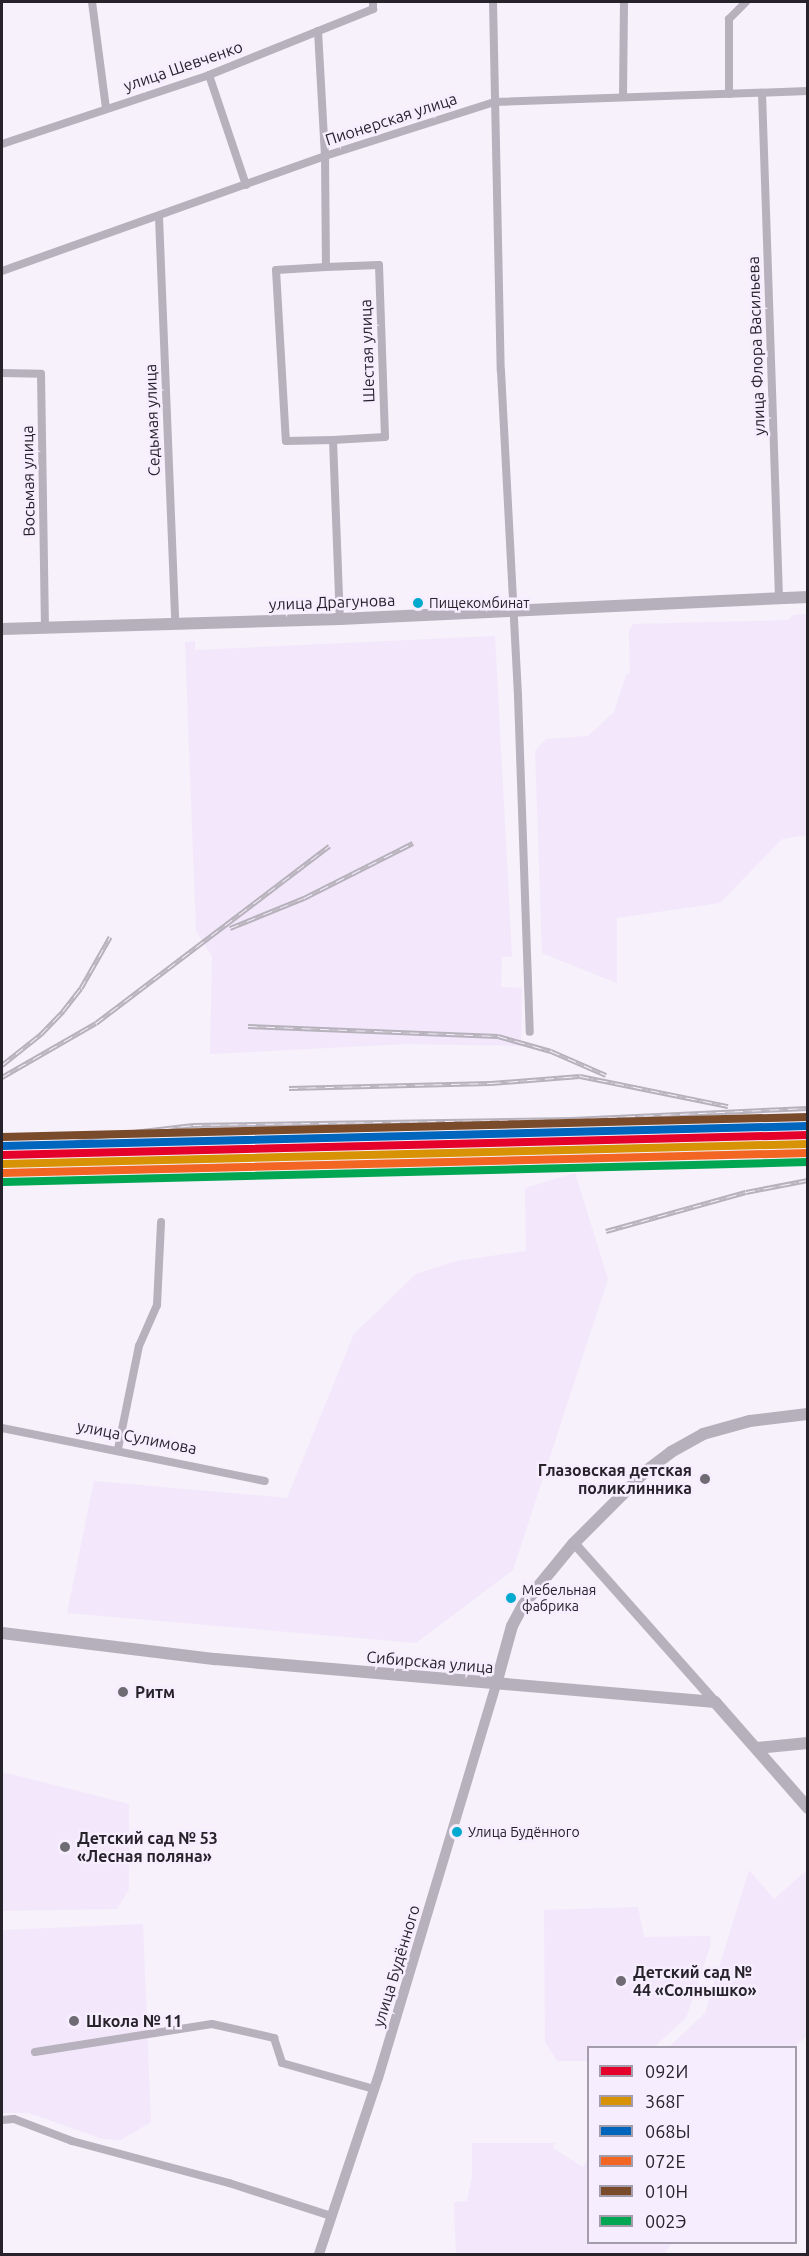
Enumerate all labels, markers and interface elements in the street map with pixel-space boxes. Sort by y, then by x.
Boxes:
street label: улица Шевченко [121,37,245,95]
street label: Пионерская улица [323,89,459,149]
street label: улица Флора Васильева [743,256,769,436]
street label: Шестая улица [356,299,378,403]
street label: Седьмая улица [140,364,164,476]
street label: Восьмая улица [17,425,39,537]
street label: улица Драгунова [268,590,396,614]
place label: Пищекомбинат [429,595,530,611]
marker: Пищекомбинат [412,597,424,609]
street label: улица Сулимова [75,1416,199,1458]
place label: Глазовская детская поликлинника [538,1460,692,1498]
marker: Глазовская детская поликлинника [696,1470,714,1488]
place label: Мебельная фабрика [522,1582,596,1614]
marker: Мебельная фабрика [505,1592,517,1604]
street label: Сибирская улица [366,1647,494,1677]
place label: Ритм [135,1682,175,1702]
marker: Ритм [116,1685,130,1699]
place label: Улица Будённого [468,1824,580,1840]
marker: Улица Будённого [451,1826,463,1838]
place label: Детский сад № 53 «Лесная поляна» [77,1828,218,1866]
marker: Детский сад № 53 «Лесная поляна» [58,1840,72,1854]
street label: улица Будённого [368,1903,424,2029]
place label: Детский сад № 44 «Солнышко» [633,1962,757,2000]
marker: Детский сад № 44 «Солнышко» [614,1974,628,1988]
place label: Школа № 11 [86,2011,182,2031]
marker: Школа № 11 [67,2014,81,2028]
legend [587,2046,797,2244]
text: 092И [645,2061,688,2081]
text: 368Г [645,2091,684,2111]
text: 068Ы [645,2121,690,2141]
text: 072Е [645,2151,686,2171]
text: 010Н [645,2181,688,2201]
text: 002Э [645,2211,687,2231]

